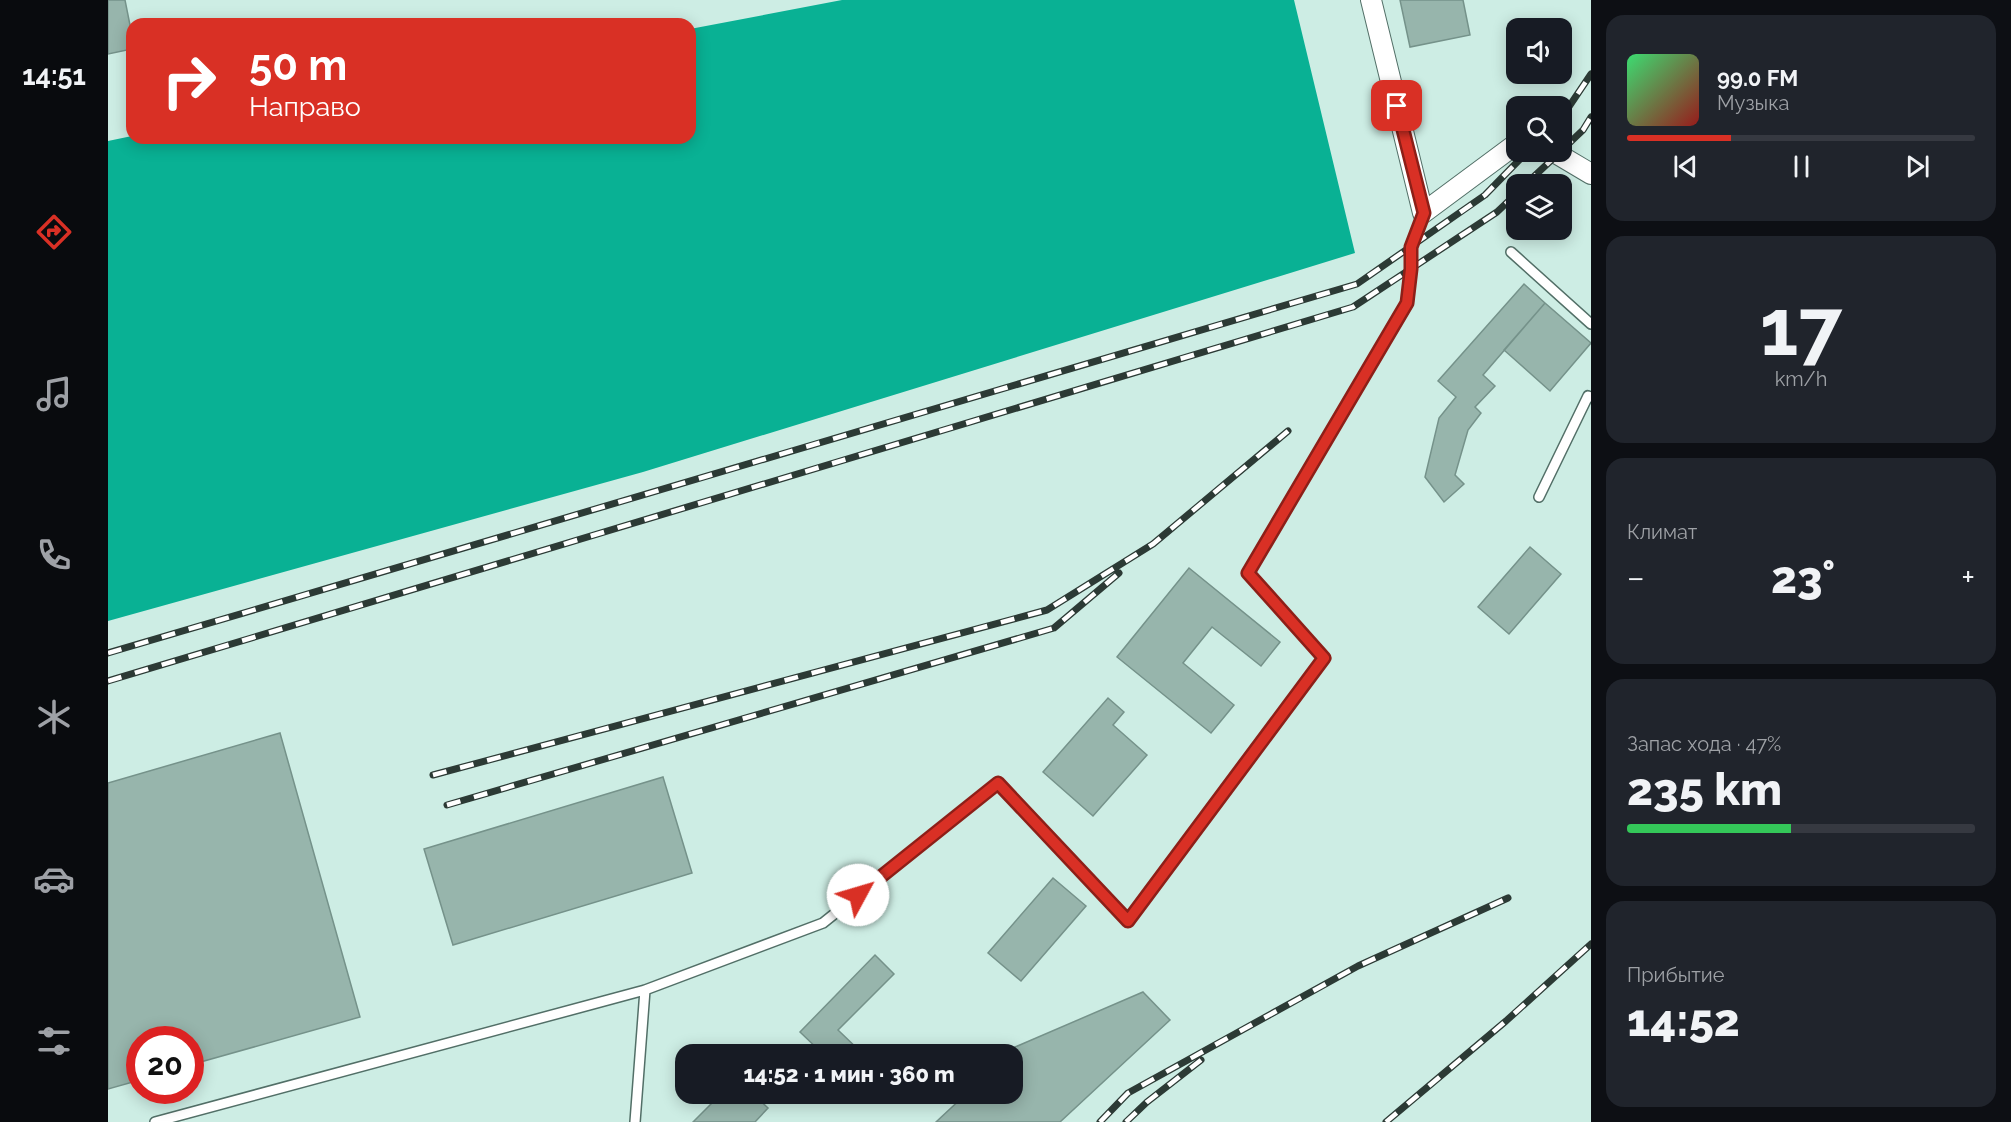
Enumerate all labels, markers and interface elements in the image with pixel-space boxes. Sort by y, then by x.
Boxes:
map controls [1506,18,1572,240]
button: sound [1506,18,1572,84]
text: 50 m [249,41,347,90]
icon: right [150,42,228,120]
text: 14:51 [22,60,86,91]
text: 99.0 FM [1717,65,1798,91]
pin [1371,80,1422,131]
icon: arrive [1380,89,1413,122]
text: Направо [249,91,361,122]
text: Музыка [1717,91,1789,115]
button: search [1506,96,1572,162]
icon: previous [1669,150,1702,183]
icon: pause [1785,150,1818,183]
icon: next [1901,150,1934,183]
button: layers [1506,174,1572,240]
icon: directions [33,211,75,253]
text: 17 [1760,282,1842,373]
text: km/h [1775,367,1827,391]
icon: music [33,373,75,415]
text: Климат [1627,520,1697,544]
icon: phone [33,534,75,576]
text: 23° [1771,551,1835,604]
text: − [1627,558,1645,597]
text: + [1961,558,1975,597]
icon: climate [33,696,75,738]
text: Запас хода · 47% [1627,732,1781,756]
text: 235 km [1627,763,1782,816]
icon: car [33,858,75,900]
position arrow [826,863,890,927]
text: Прибытие [1627,963,1724,987]
text: 14:52 [1627,994,1740,1047]
icon: filters [33,1020,75,1062]
speed limit sign: 20 [126,1026,204,1104]
text: 14:52 · 1 мин · 360 m [743,1061,955,1087]

